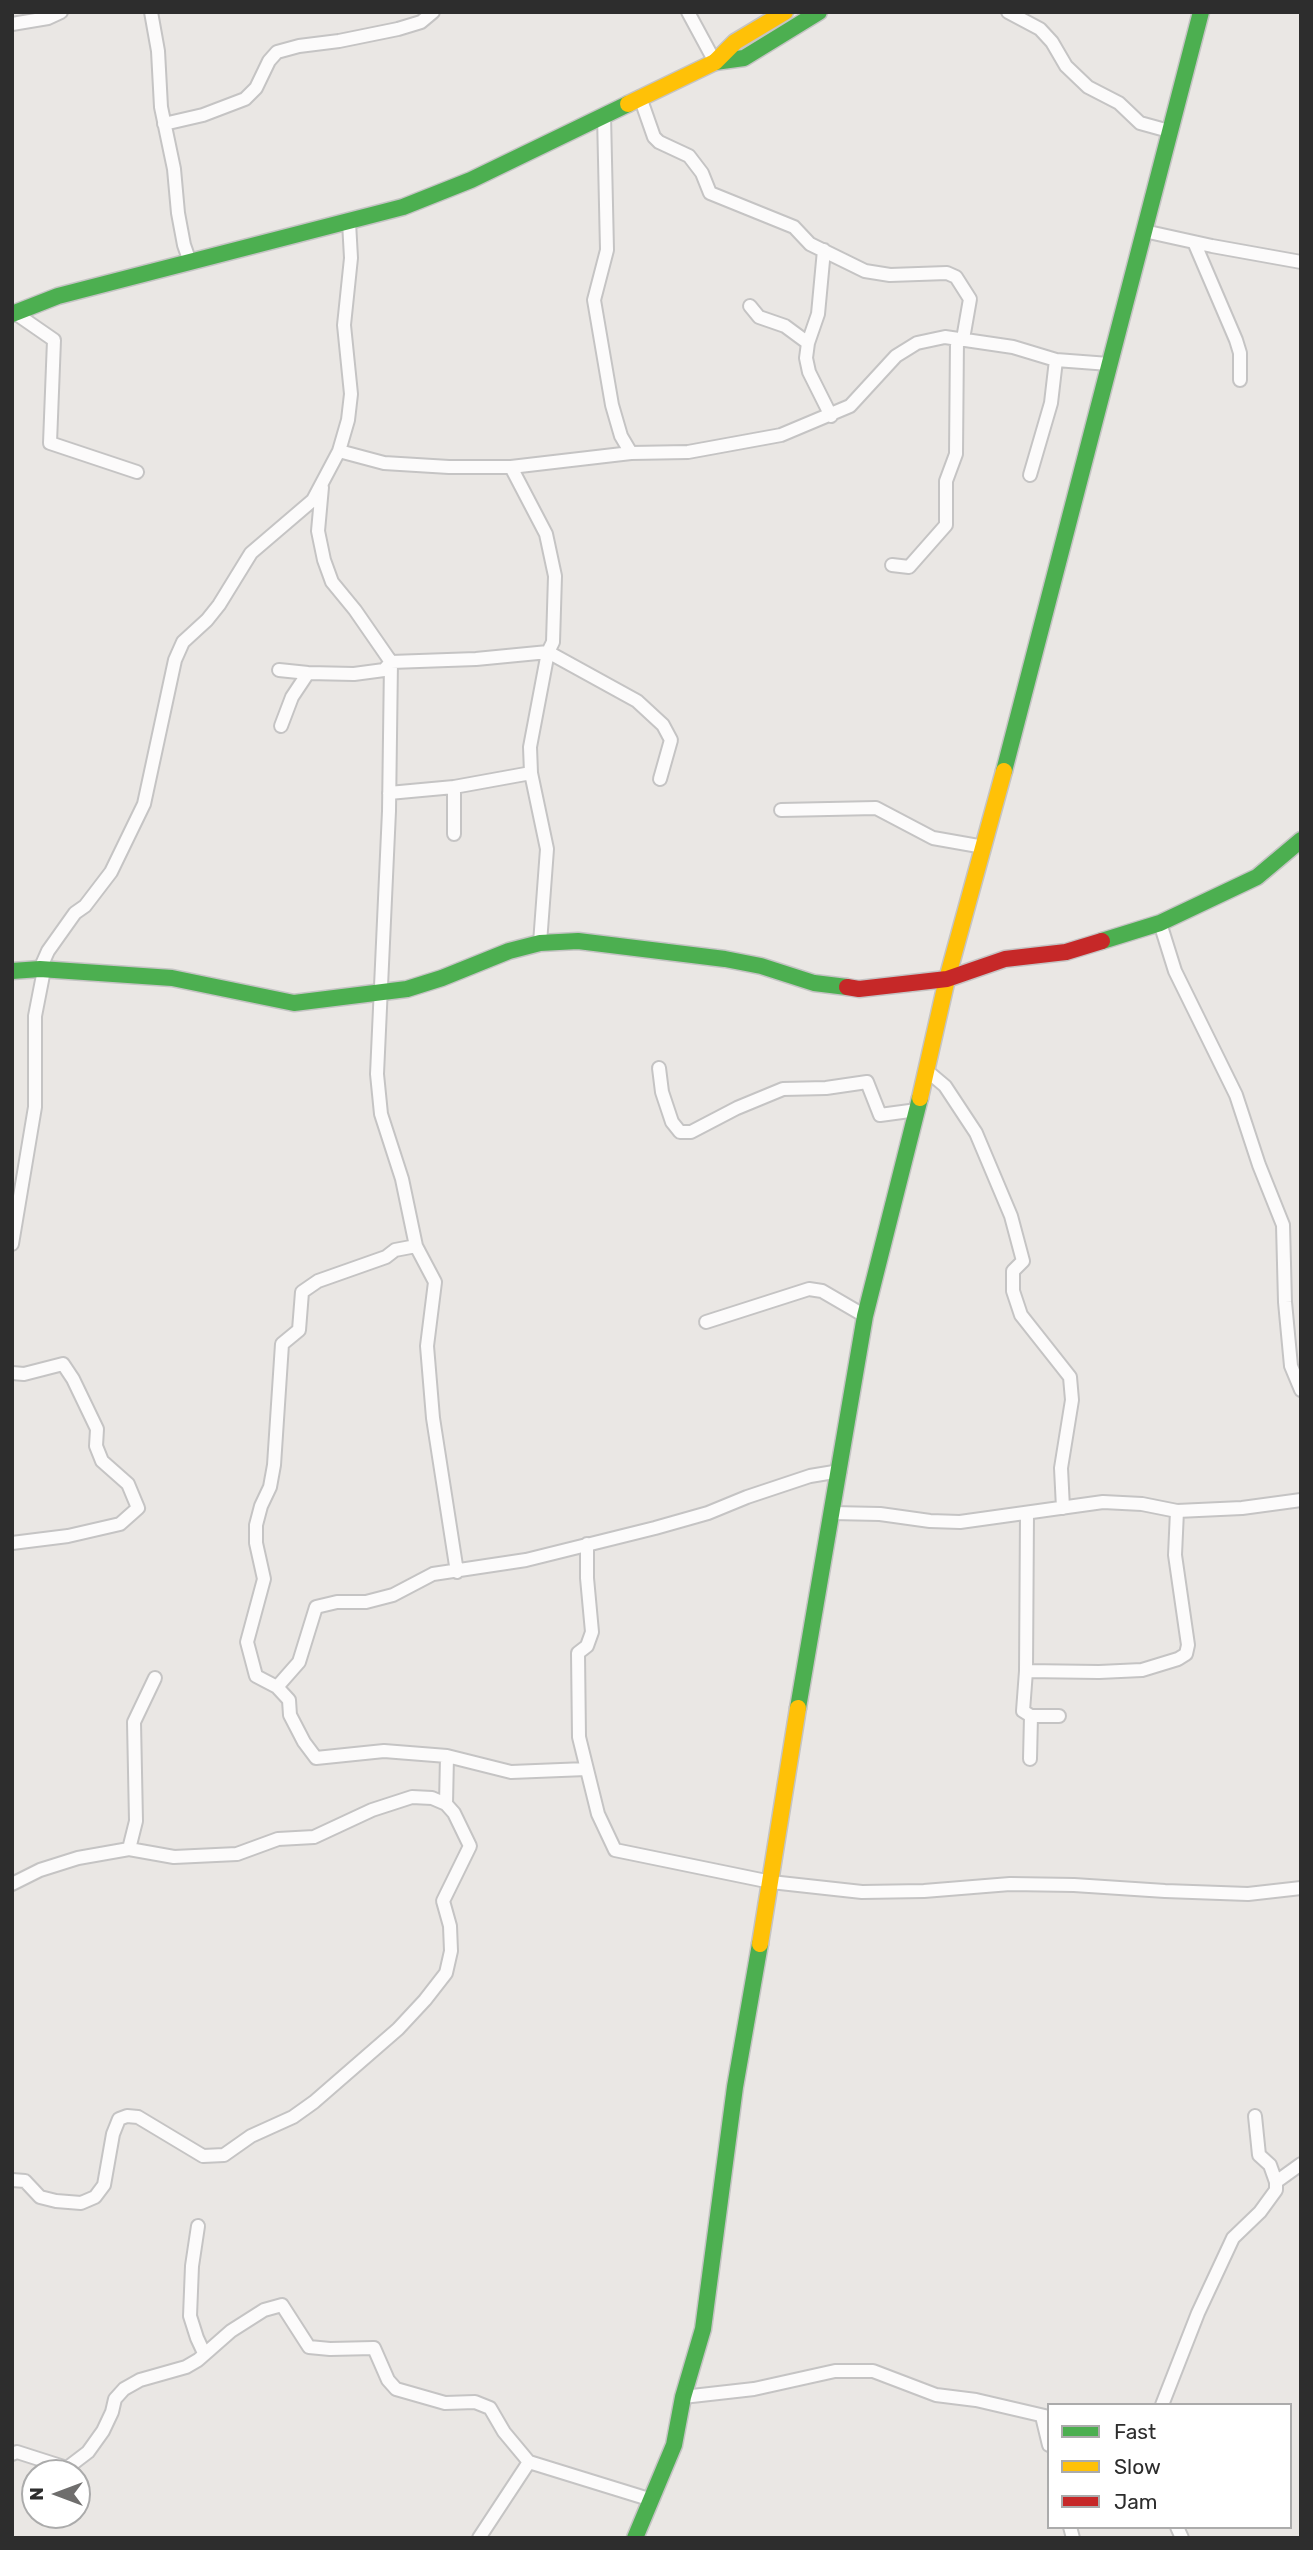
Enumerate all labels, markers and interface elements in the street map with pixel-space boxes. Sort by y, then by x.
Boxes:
legend [1047,2403,1292,2529]
text: Fast [1114,2419,1156,2444]
text: Slow [1114,2454,1161,2479]
north arrow [21,2459,91,2529]
text: N [25,2487,48,2501]
text: Jam [1114,2489,1158,2514]

